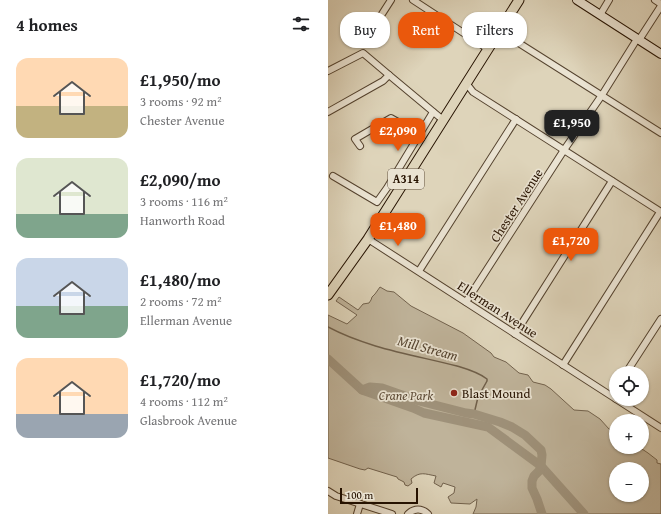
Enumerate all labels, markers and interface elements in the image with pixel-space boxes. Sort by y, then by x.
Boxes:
text: 4 homes [16,12,78,37]
chip: Buy [340,12,390,48]
chip: Rent [398,12,454,48]
chip: Filters [462,12,527,48]
icon: filters [290,13,312,35]
text: £1,950/mo [140,67,221,92]
icon: home [48,74,96,122]
text: 3 rooms · 92 m² [140,92,222,111]
pin: £1,950 [539,110,605,144]
text: Chester Avenue [140,111,224,130]
text: £1,950 [553,113,591,132]
pin: £2,090 [365,118,431,152]
text: £2,090 [379,121,417,140]
street label: Chester Avenue [485,165,547,246]
text: £2,090/mo [140,167,221,192]
road number: A314 [388,169,424,189]
icon: home [48,174,96,222]
text: 3 rooms · 116 m² [140,192,228,211]
text: Hanworth Road [140,211,225,230]
pin: £1,480 [365,213,431,247]
text: £1,480 [379,216,417,235]
pin: £1,720 [538,228,604,262]
text: £1,720 [552,231,590,250]
text: £1,480/mo [140,267,221,292]
icon: home [48,274,96,322]
street label: Ellerman Avenue [454,276,542,342]
text: 2 rooms · 72 m² [140,292,222,311]
text: Ellerman Avenue [140,311,232,330]
water label: Mill Stream [396,330,460,366]
map controls [609,366,649,502]
button: locate [609,366,649,406]
text: £1,720/mo [140,367,221,392]
icon: home [48,374,96,422]
place label: Blast Mound [462,384,530,403]
park label: Crane Park [379,386,433,405]
marker: Blast Mound [449,388,459,398]
text: 4 rooms · 112 m² [140,392,228,411]
text: Glasbrook Avenue [140,411,237,430]
button: + [609,414,649,454]
button: − [609,462,649,502]
scale bar [340,486,418,505]
text: 100 m [346,487,373,503]

